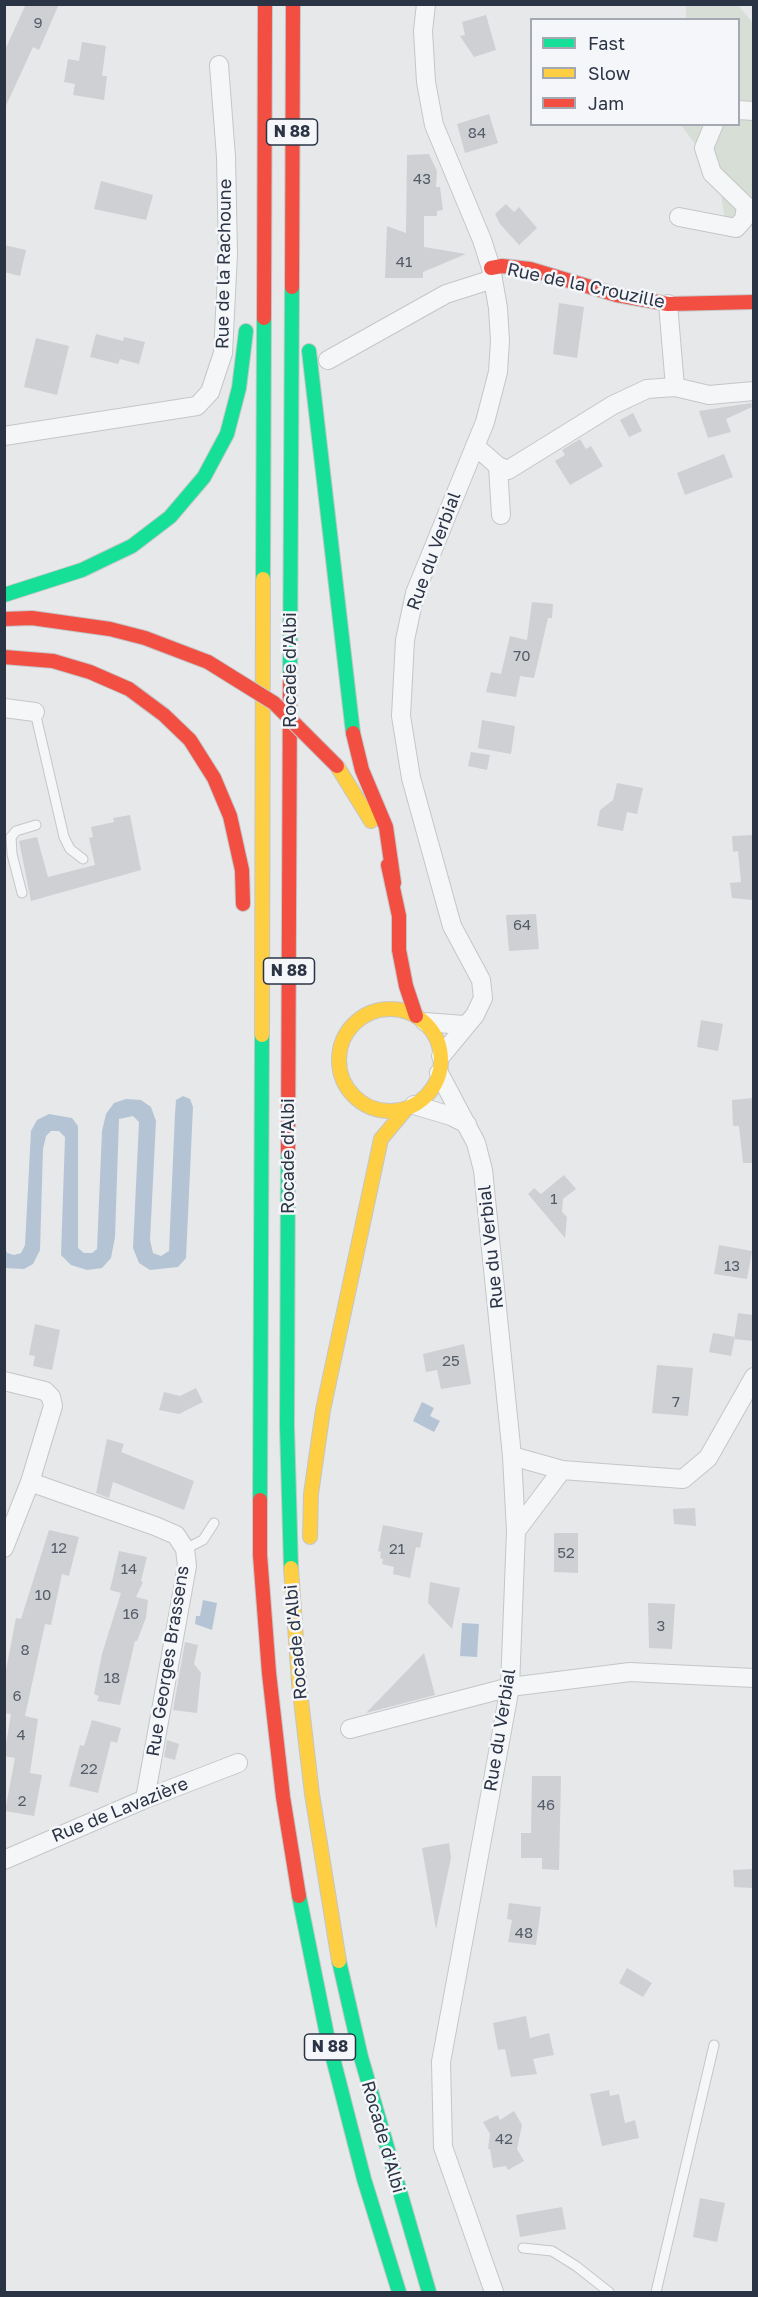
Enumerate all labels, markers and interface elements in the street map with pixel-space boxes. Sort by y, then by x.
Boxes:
house number: 9 [33,14,43,32]
legend [530,18,740,126]
text: Fast [588,32,625,54]
text: Slow [588,62,630,84]
text: Jam [588,92,624,114]
road number: N 88 [266,119,318,145]
house number: 84 [468,124,486,142]
house number: 43 [413,170,431,188]
street label: Rue de la Rachoune [212,179,236,349]
house number: 41 [396,253,412,271]
street label: Rue de la Crouzille [505,259,667,313]
street label: Rue du Verbial [403,489,465,613]
street label: Rocade d'Albi [279,612,301,728]
house number: 70 [513,647,531,665]
house number: 64 [513,916,531,934]
road number: N 88 [264,958,314,984]
street label: Rocade d'Albi [277,1098,299,1214]
street label: Rue du Verbial [474,1184,508,1310]
house number: 1 [550,1190,558,1208]
house number: 13 [724,1257,740,1275]
house number: 25 [442,1352,460,1370]
house number: 7 [672,1393,680,1411]
house number: 12 [51,1539,67,1557]
house number: 21 [389,1540,405,1558]
house number: 52 [557,1544,575,1562]
house number: 14 [121,1560,137,1578]
street label: Rue Georges Brassens [142,1564,194,1758]
street label: Rocade d'Albi [280,1583,312,1701]
house number: 10 [35,1586,51,1604]
house number: 16 [123,1605,139,1623]
house number: 3 [657,1617,665,1635]
house number: 8 [20,1641,30,1659]
street label: Rue du Verbial [480,1667,520,1793]
house number: 18 [104,1669,120,1687]
house number: 6 [12,1687,22,1705]
house number: 4 [16,1726,26,1744]
house number: 22 [80,1760,98,1778]
street label: Rue de Lavazière [49,1773,191,1847]
house number: 2 [18,1792,26,1810]
house number: 46 [537,1796,555,1814]
house number: 48 [515,1924,533,1942]
road number: N 88 [304,2034,356,2060]
street label: Rocade d'Albi [357,2078,409,2196]
house number: 42 [495,2130,513,2148]

